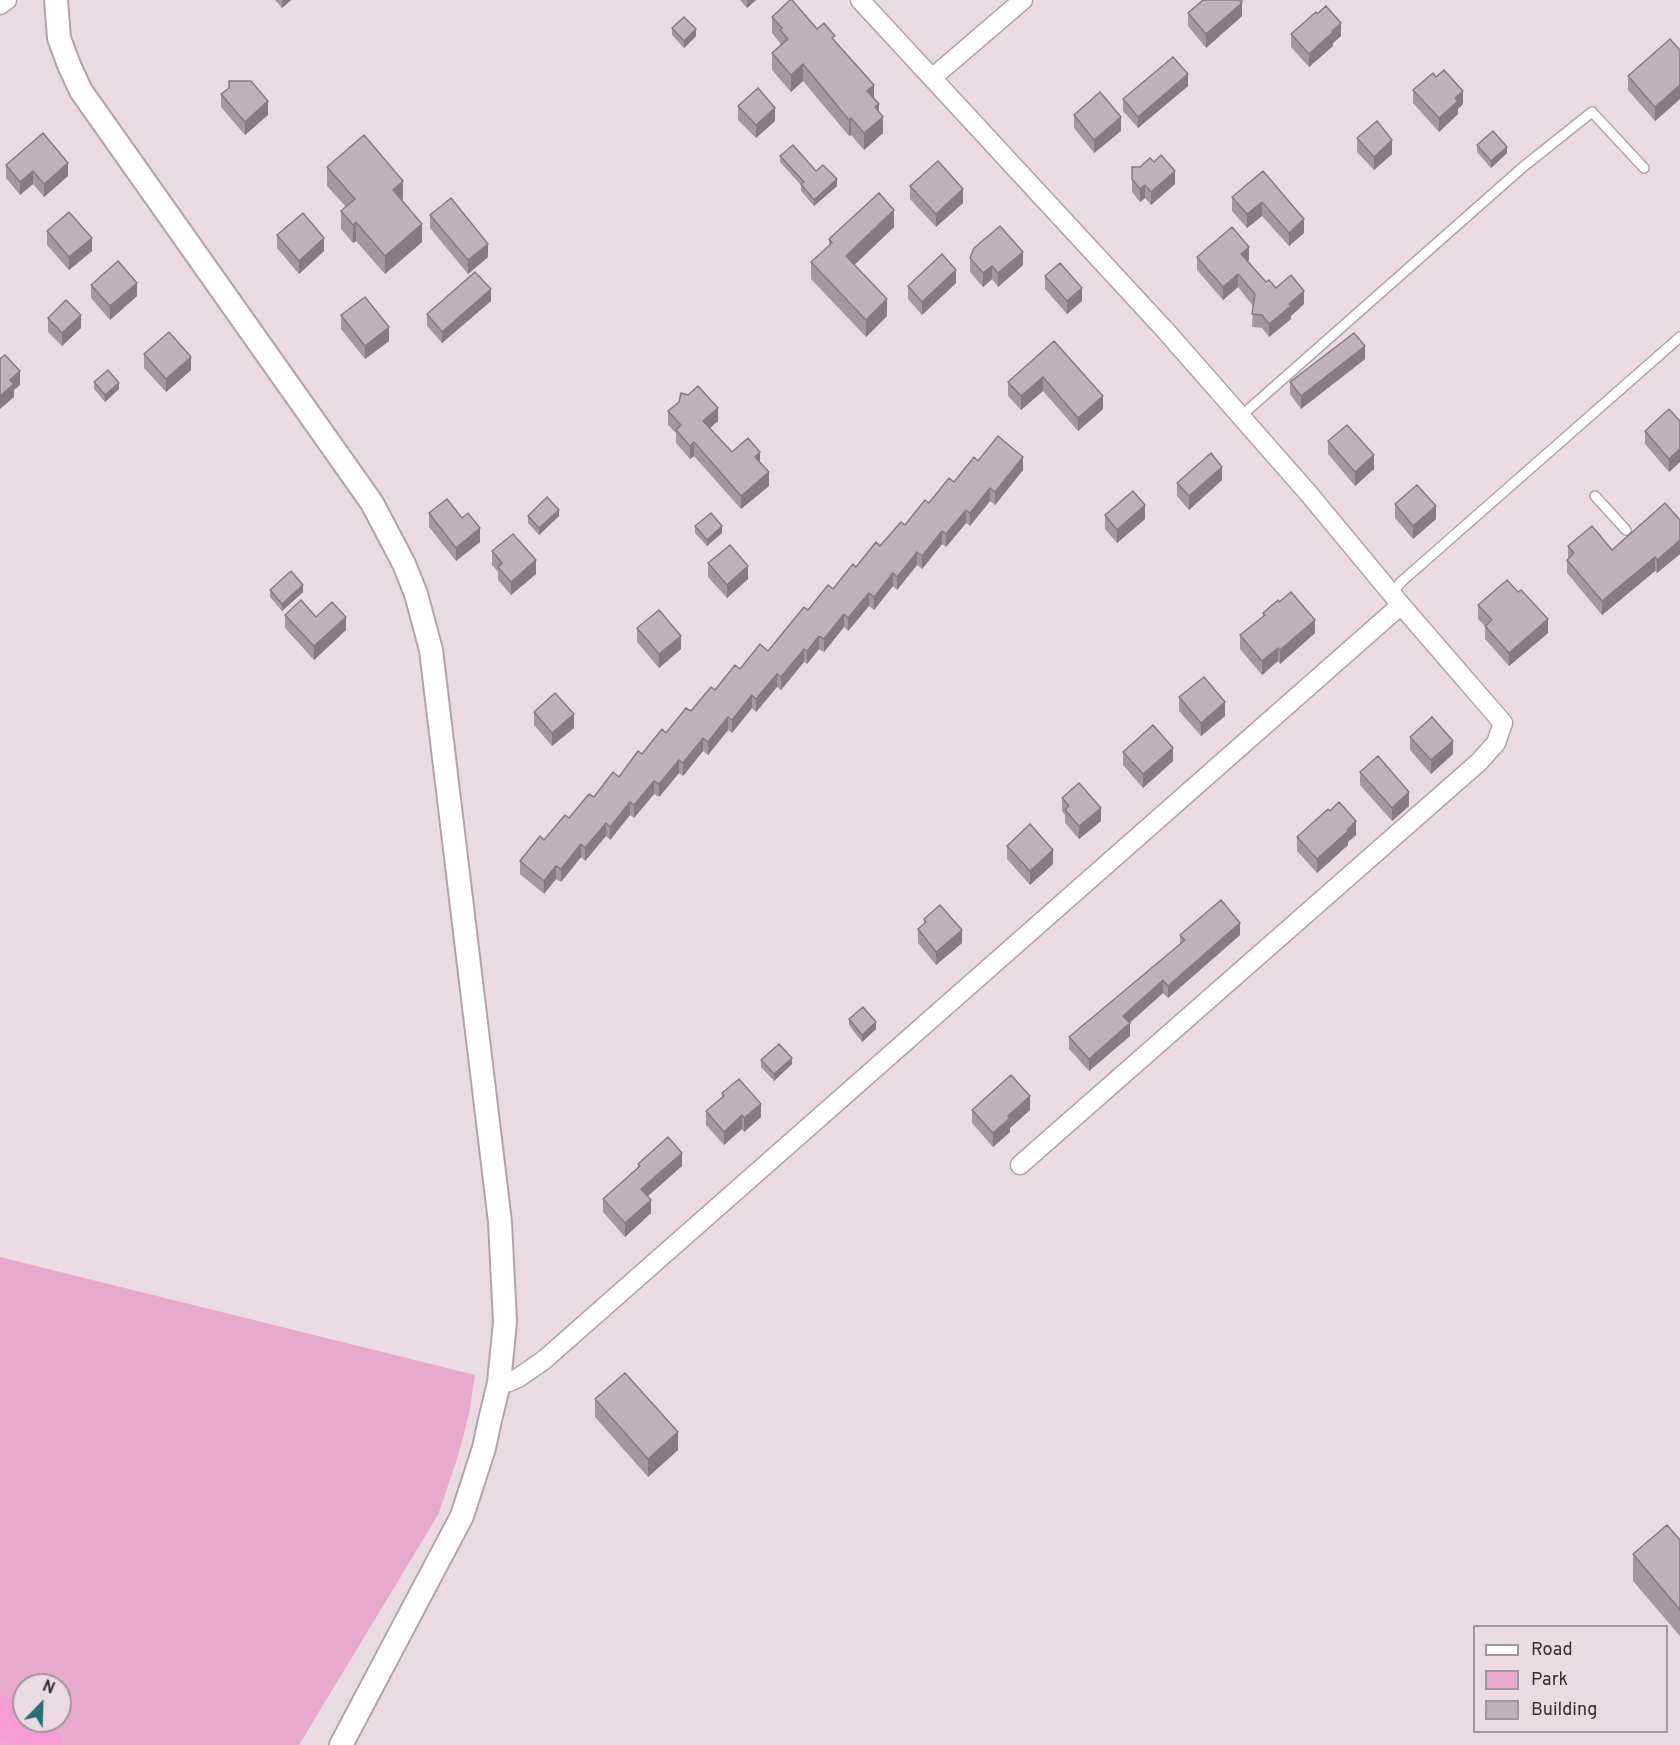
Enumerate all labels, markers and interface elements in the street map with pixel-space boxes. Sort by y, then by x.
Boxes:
legend [1473,1625,1668,1733]
text: Road [1531,1639,1573,1662]
text: Park [1531,1669,1568,1692]
north arrow [12,1673,72,1733]
text: N [39,1677,57,1700]
text: Building [1531,1699,1597,1722]

